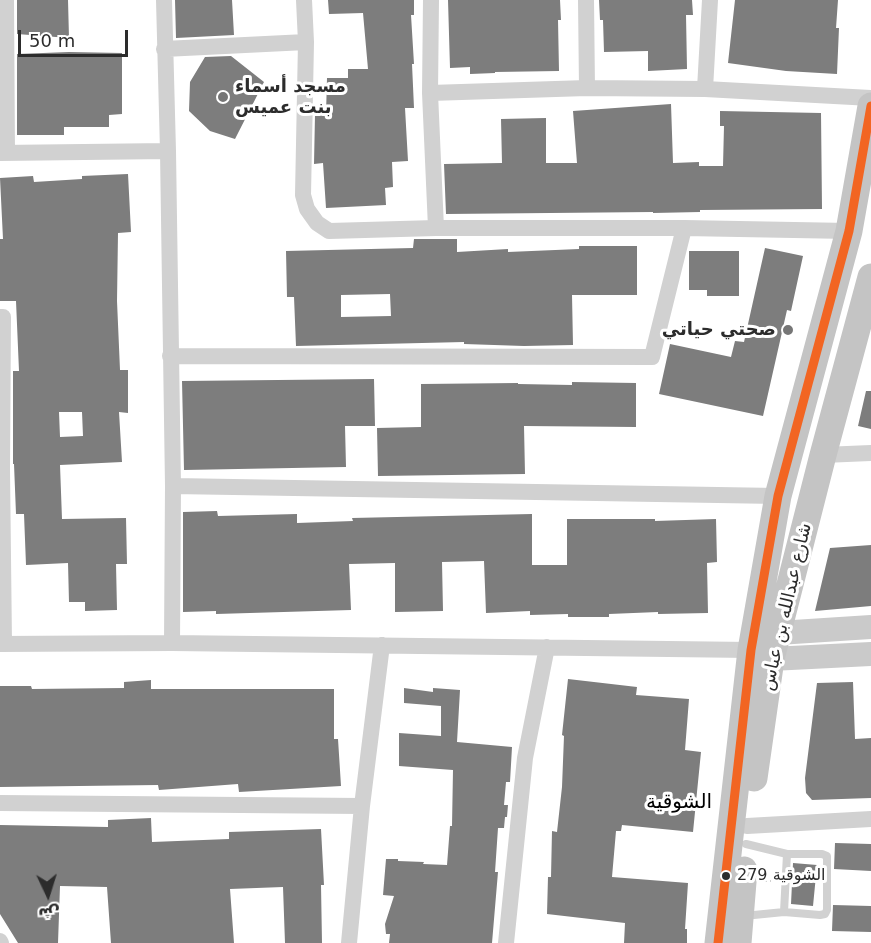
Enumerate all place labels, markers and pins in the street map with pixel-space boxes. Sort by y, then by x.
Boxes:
place label: مسجد أسماء بنت عميس [235,76,346,118]
marker: مسجد أسماء بنت عميس [216,90,230,104]
place label: صحتي حياتي [662,319,776,341]
marker: صحتي حياتي [781,323,795,337]
place label: الشوقية 279 [737,866,826,886]
marker: الشوقية 279 [720,870,732,882]

